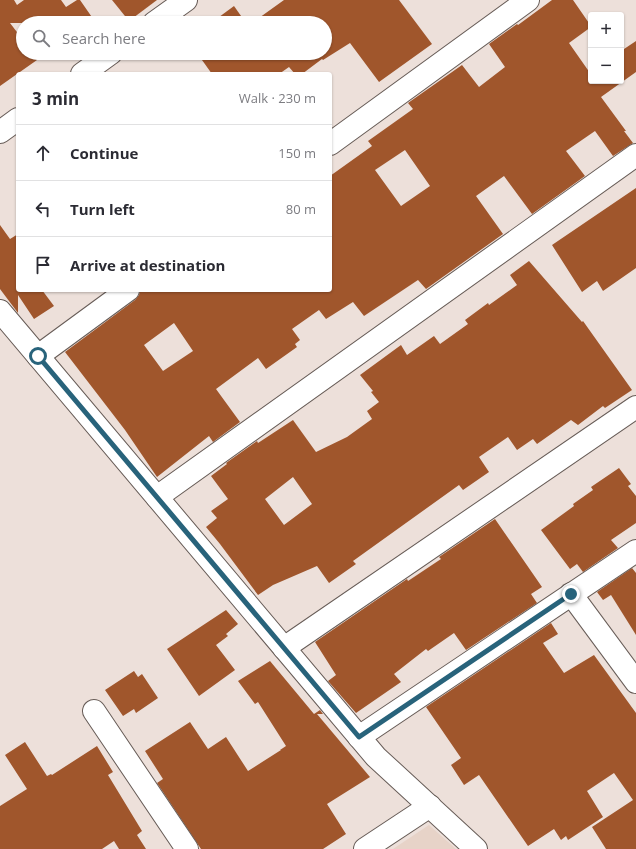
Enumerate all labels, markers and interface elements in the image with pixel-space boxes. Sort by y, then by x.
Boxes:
map controls [588,12,624,84]
button: + [588,12,624,48]
search box [16,16,332,60]
icon: search [30,27,52,49]
text: Search here [62,28,146,48]
button: − [588,48,624,84]
text: 3 min [32,87,79,110]
text: Walk · 230 m [239,89,316,107]
icon: ahead [32,142,54,164]
text: Continue [70,143,138,163]
text: 150 m [278,144,316,162]
icon: left [32,198,54,220]
text: Turn left [70,199,135,219]
text: 80 m [286,200,316,218]
icon: arrive [32,254,54,276]
text: Arrive at destination [70,255,225,275]
route start [29,347,47,365]
route end [562,585,580,603]

